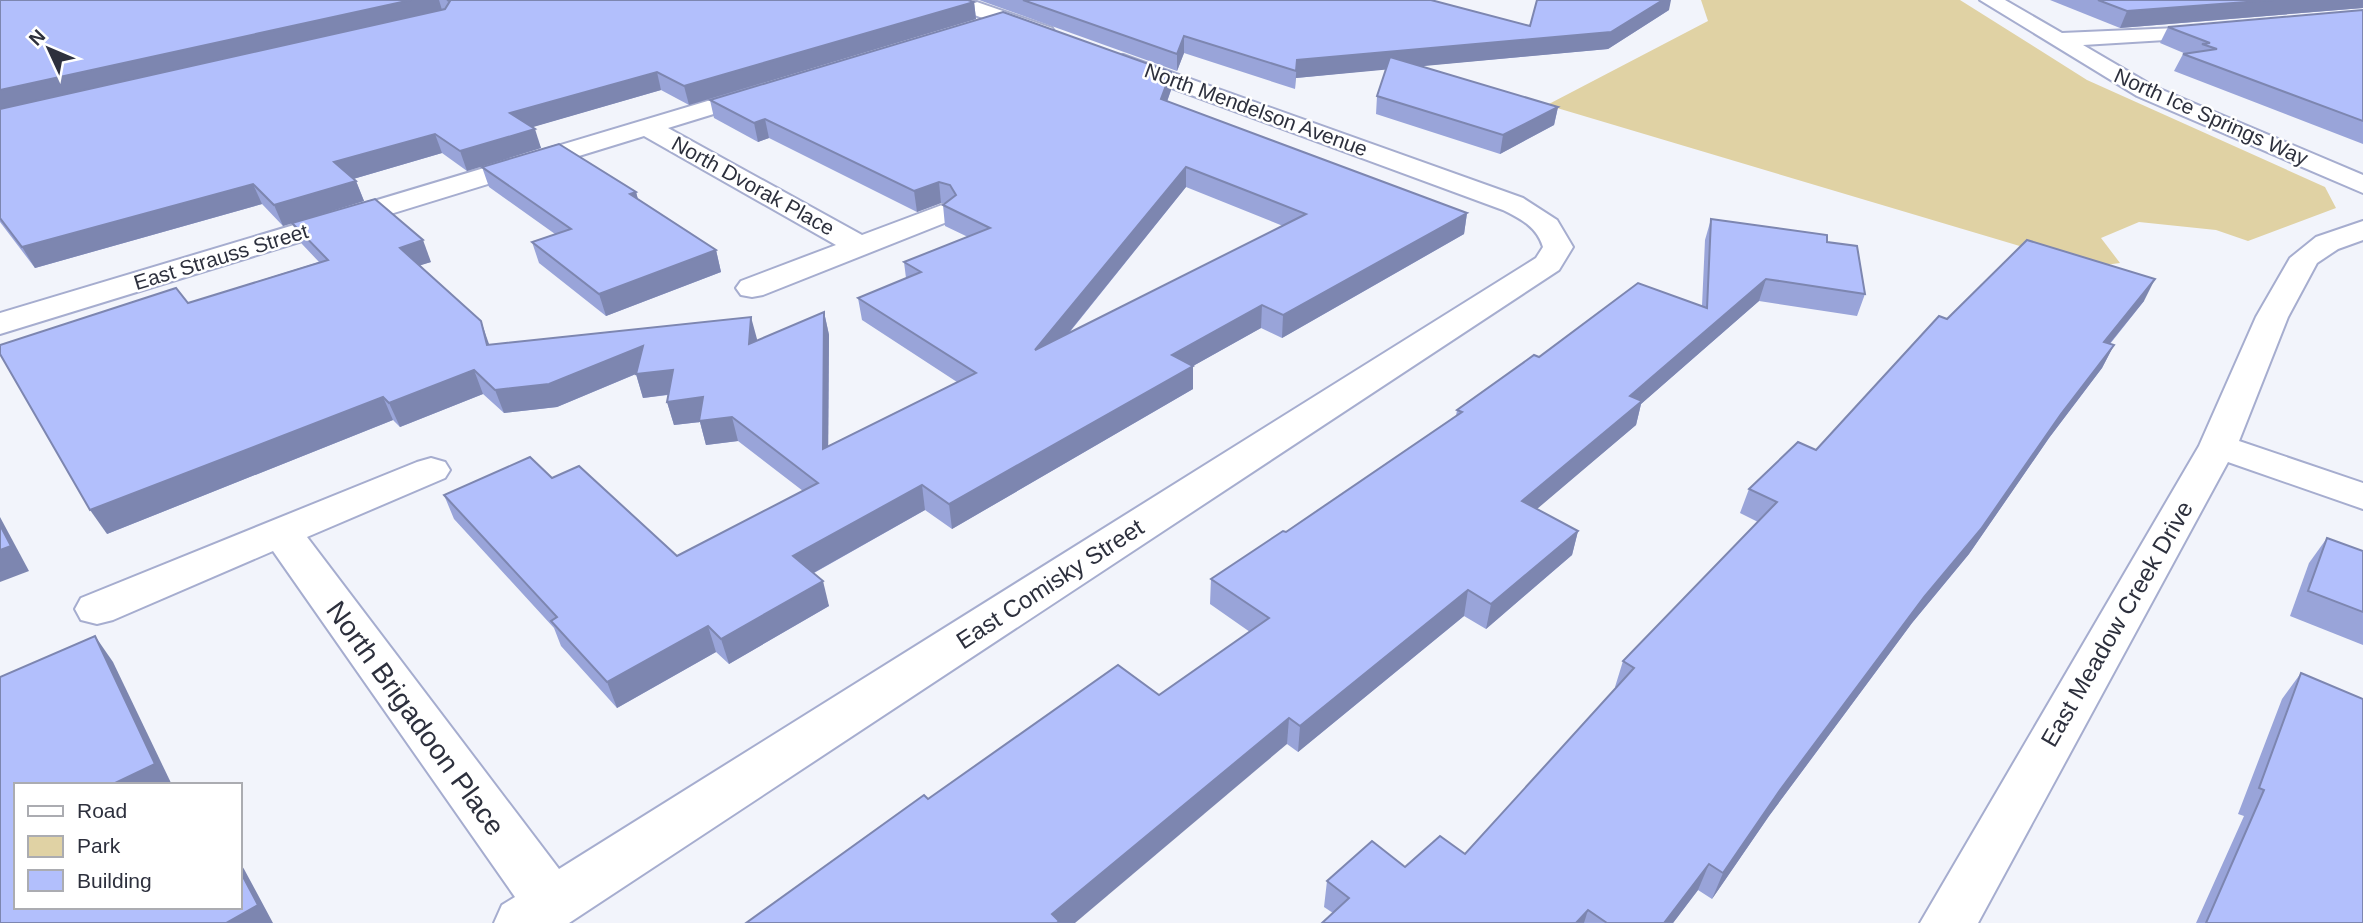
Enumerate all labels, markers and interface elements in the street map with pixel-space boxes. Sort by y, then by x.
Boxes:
north arrow [14,14,84,84]
text: N [25,25,49,50]
street label: North Mendelson Avenue [1142,58,1371,161]
street label: North Ice Springs Way [2111,63,2312,170]
street label: North Dvorak Place [668,131,838,240]
street label: East Strauss Street [131,219,311,294]
street label: East Meadow Creek Drive [2035,496,2198,751]
street label: East Comisky Street [951,513,1149,654]
street label: North Brigadoon Place [320,595,511,841]
legend [14,783,242,909]
text: Road [77,799,127,822]
text: Park [77,834,121,857]
text: Building [77,869,152,892]

